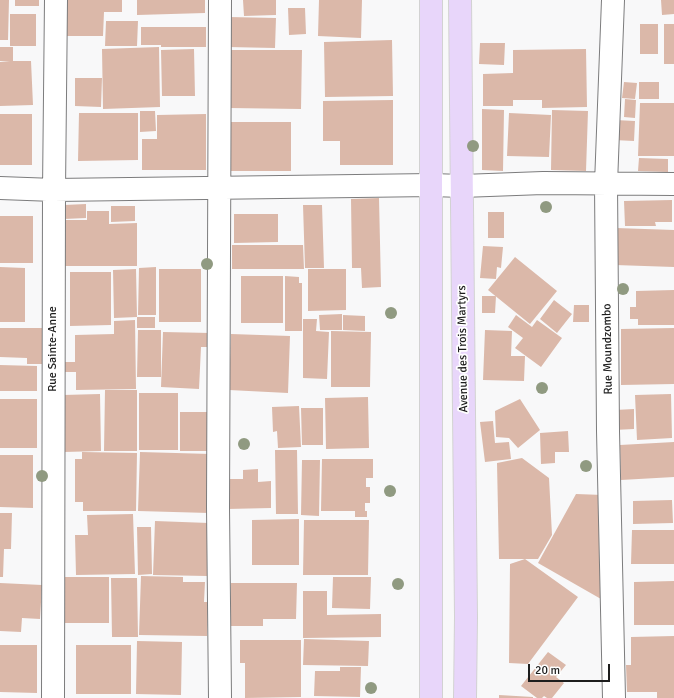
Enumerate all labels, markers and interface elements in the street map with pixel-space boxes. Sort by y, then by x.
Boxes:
street label: Avenue des Trois Martyrs [455,285,471,413]
street label: Rue Moundzombo [600,303,616,395]
street label: Rue Sainte-Anne [46,306,60,392]
scale bar [530,656,612,682]
text: 20 m [535,663,560,678]

